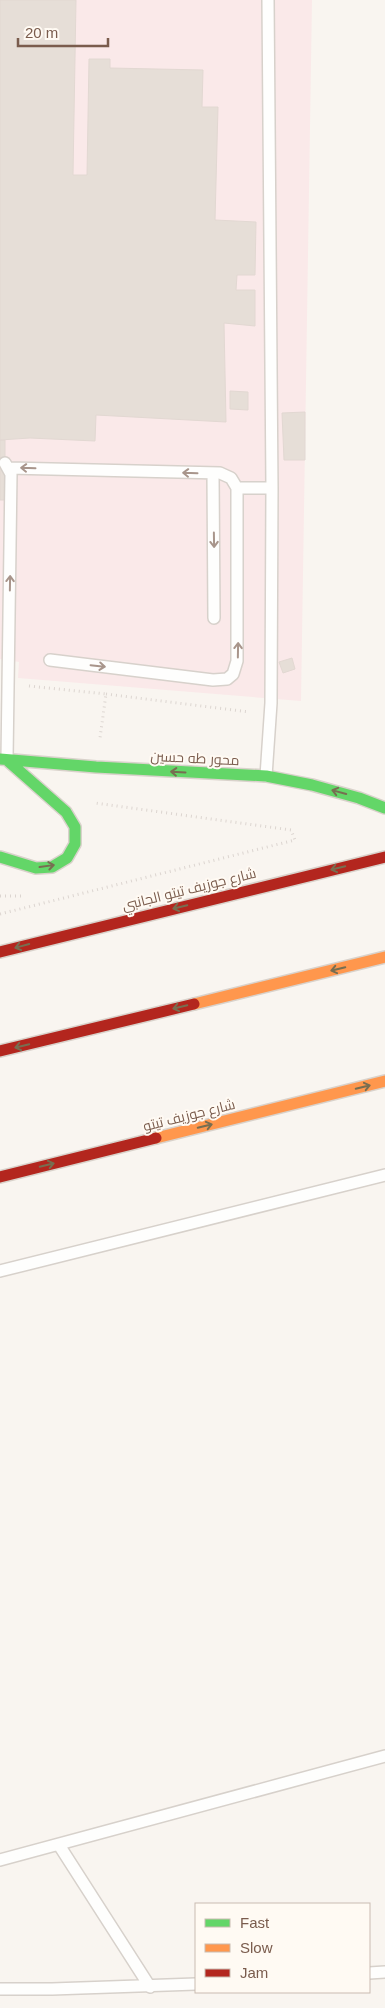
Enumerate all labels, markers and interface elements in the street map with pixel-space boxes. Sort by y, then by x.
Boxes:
scale bar [18,15,108,47]
text: 20 m [25,24,58,41]
one-way arrow [20,464,36,473]
one-way arrow [183,468,199,478]
one-way arrow [209,531,219,547]
one-way arrow [5,575,15,592]
one-way arrow [233,642,242,658]
one-way arrow [90,661,106,671]
street label: محور طه حسين [150,748,240,768]
one-way arrow [171,767,187,776]
one-way arrow [331,787,347,797]
one-way arrow [39,861,55,870]
one-way arrow [330,864,346,874]
street label: شارع جوزيف تيتو الجانبي [120,865,259,917]
one-way arrow [172,903,188,912]
one-way arrow [14,942,30,951]
one-way arrow [330,964,346,974]
one-way arrow [172,1003,188,1012]
one-way arrow [14,1042,30,1051]
one-way arrow [354,1082,370,1091]
street label: شارع جوزيف تيتو [141,1096,237,1135]
one-way arrow [197,1121,213,1130]
one-way arrow [39,1160,55,1169]
legend [195,1903,370,1993]
text: Fast [240,1914,270,1931]
text: Slow [240,1939,273,1956]
text: Jam [240,1964,268,1981]

